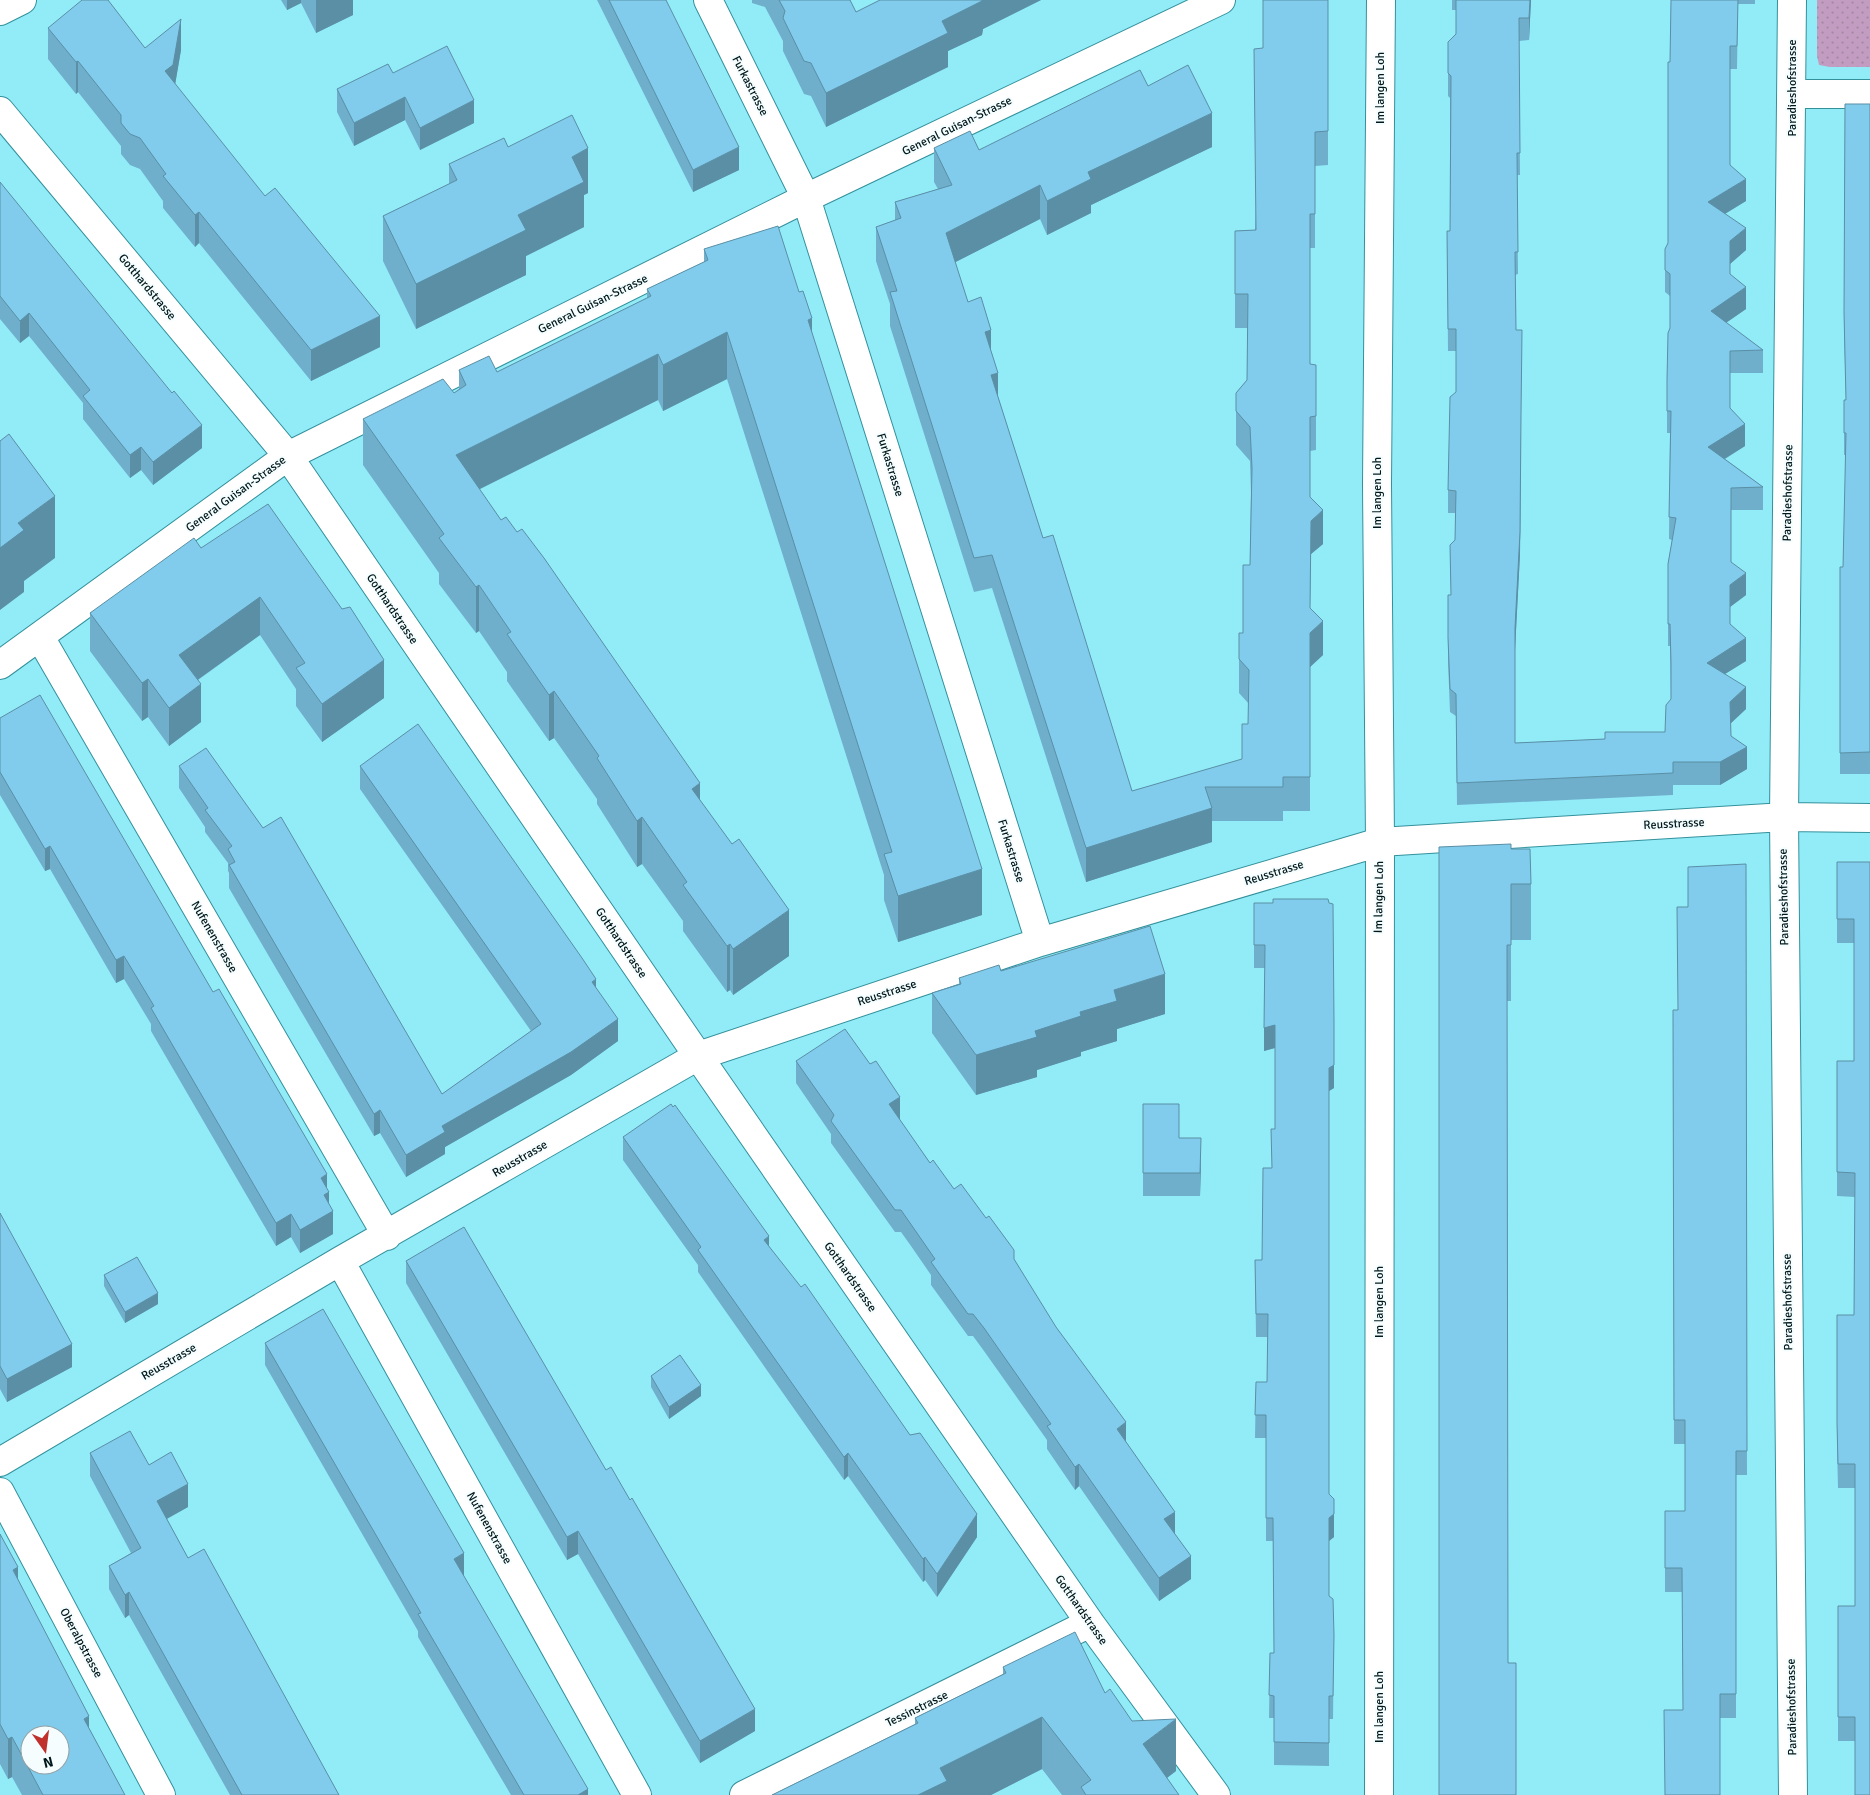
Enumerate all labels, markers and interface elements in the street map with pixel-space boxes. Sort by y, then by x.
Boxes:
street label: Paradieshofstrasse [1785,40,1800,136]
street label: Im langen Loh [1373,52,1388,124]
street label: Furkastrasse [728,53,772,119]
street label: General Guisan-Strasse [900,93,1014,159]
street label: Gotthardstrasse [115,251,179,323]
street label: General Guisan-Strasse [536,271,650,337]
street label: Furkastrasse [873,432,907,498]
street label: Paradieshofstrasse [1780,444,1796,542]
street label: General Guisan-Strasse [183,453,289,535]
street label: Im langen Loh [1370,457,1385,529]
street label: Gotthardstrasse [363,571,421,647]
street label: Reusstrasse [1643,815,1705,833]
street label: Furkastrasse [994,818,1028,884]
street label: Paradieshofstrasse [1776,848,1792,946]
street label: Reusstrasse [1243,857,1305,889]
street label: Im langen Loh [1371,861,1387,933]
street label: Nufenenstrasse [187,899,241,975]
street label: Gotthardstrasse [592,905,650,981]
street label: Reusstrasse [856,976,918,1010]
street label: Reusstrasse [490,1137,550,1181]
street label: Gotthardstrasse [820,1239,880,1315]
street label: Paradieshofstrasse [1780,1253,1796,1351]
street label: Im langen Loh [1372,1266,1387,1338]
street label: Reusstrasse [139,1340,199,1384]
street label: Nufenenstrasse [463,1489,515,1567]
street label: Gotthardstrasse [1051,1572,1111,1648]
street label: Oberalpstrasse [56,1606,106,1680]
street label: Paradieshofstrasse [1784,1658,1800,1756]
street label: Im langen Loh [1372,1671,1387,1743]
street label: Tessinstrasse [883,1687,951,1731]
north arrow [20,1725,70,1775]
text: N [41,1753,55,1772]

